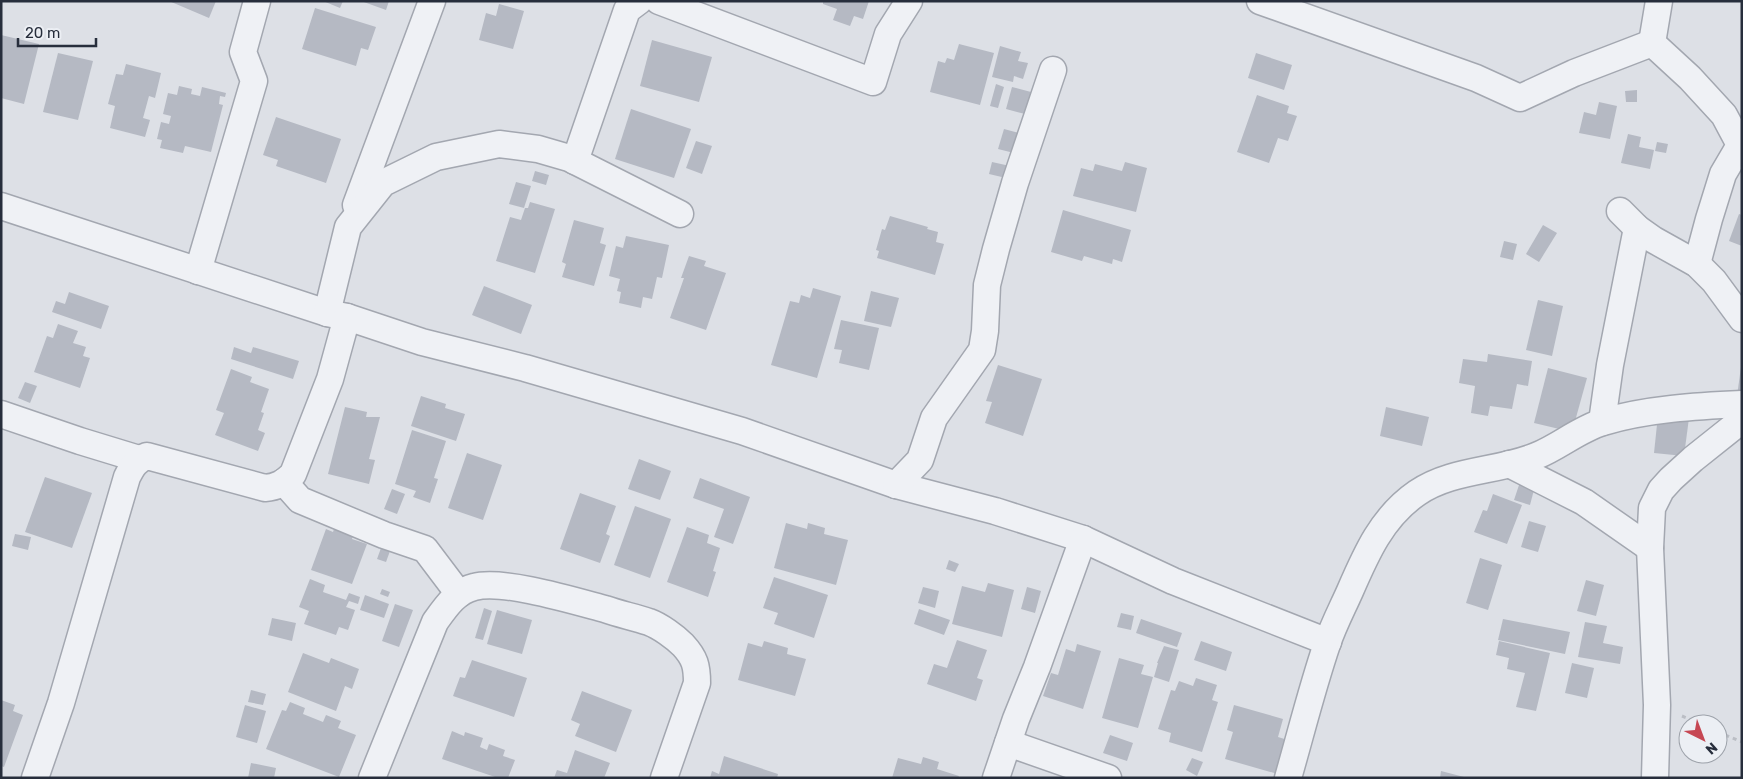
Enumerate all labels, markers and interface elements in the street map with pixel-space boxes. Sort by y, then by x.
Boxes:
scale bar [18,15,95,47]
text: 20 m [25,24,60,42]
north arrow [1678,714,1728,764]
text: N [1702,739,1721,758]

